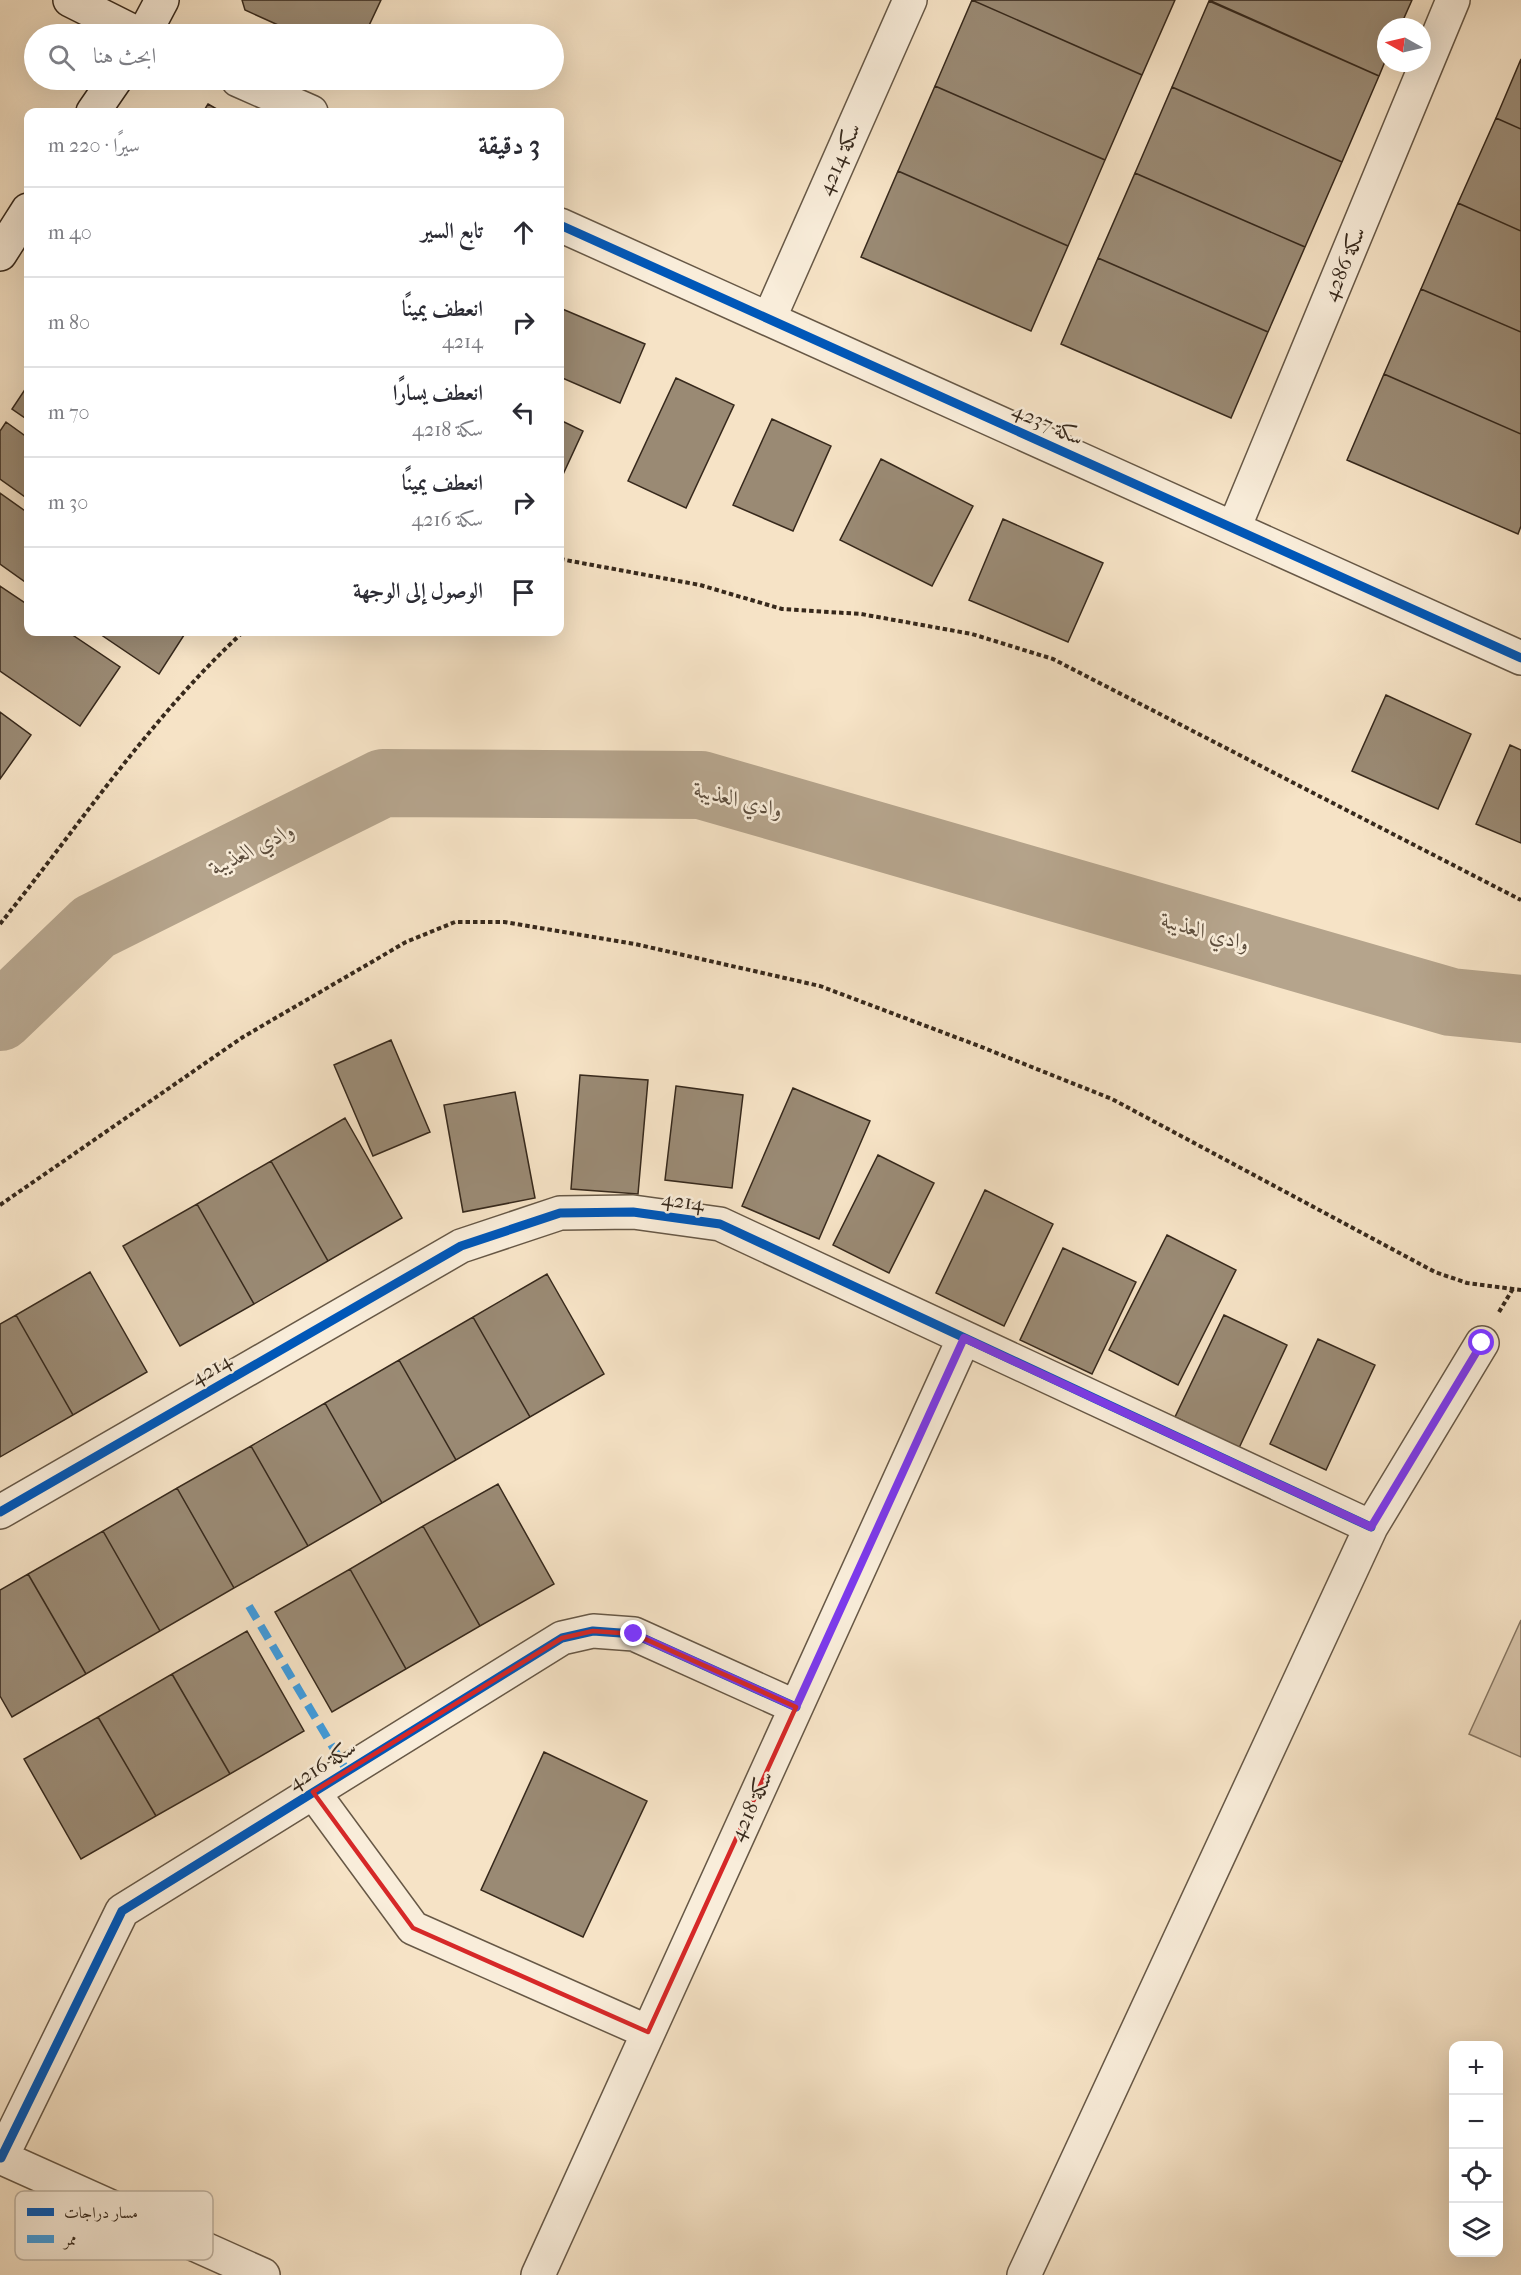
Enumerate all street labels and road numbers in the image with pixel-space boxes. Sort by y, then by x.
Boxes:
street label: سكة 4214 [813,119,865,199]
street label: سكة 4286 [1318,223,1370,305]
street label: سكة 4237 [1009,398,1087,450]
street label: 4214 [660,1186,707,1216]
street label: 4214 [186,1348,236,1390]
street label: سكة 4216 [284,1735,360,1795]
street label: سكة 4218 [724,1767,778,1845]

